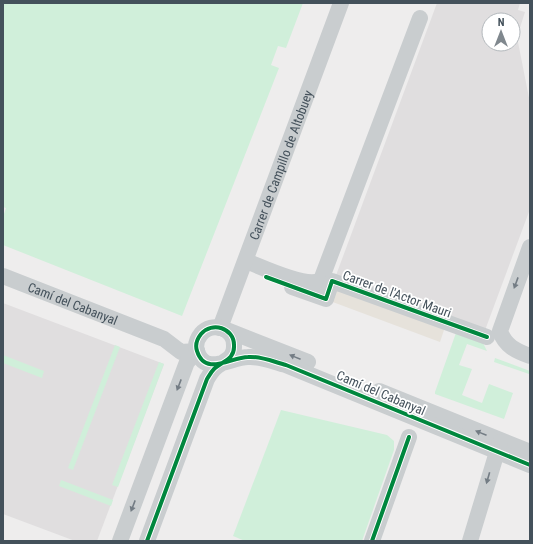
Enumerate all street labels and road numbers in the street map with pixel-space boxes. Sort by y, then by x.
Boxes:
street label: Carrer de Campillo de Altobuey [246,87,316,242]
street label: Carrer de l'Actor Mauri [341,267,453,321]
street label: Camí del Cabanyal [26,279,120,328]
street label: Camí del Cabanyal [334,368,428,418]

